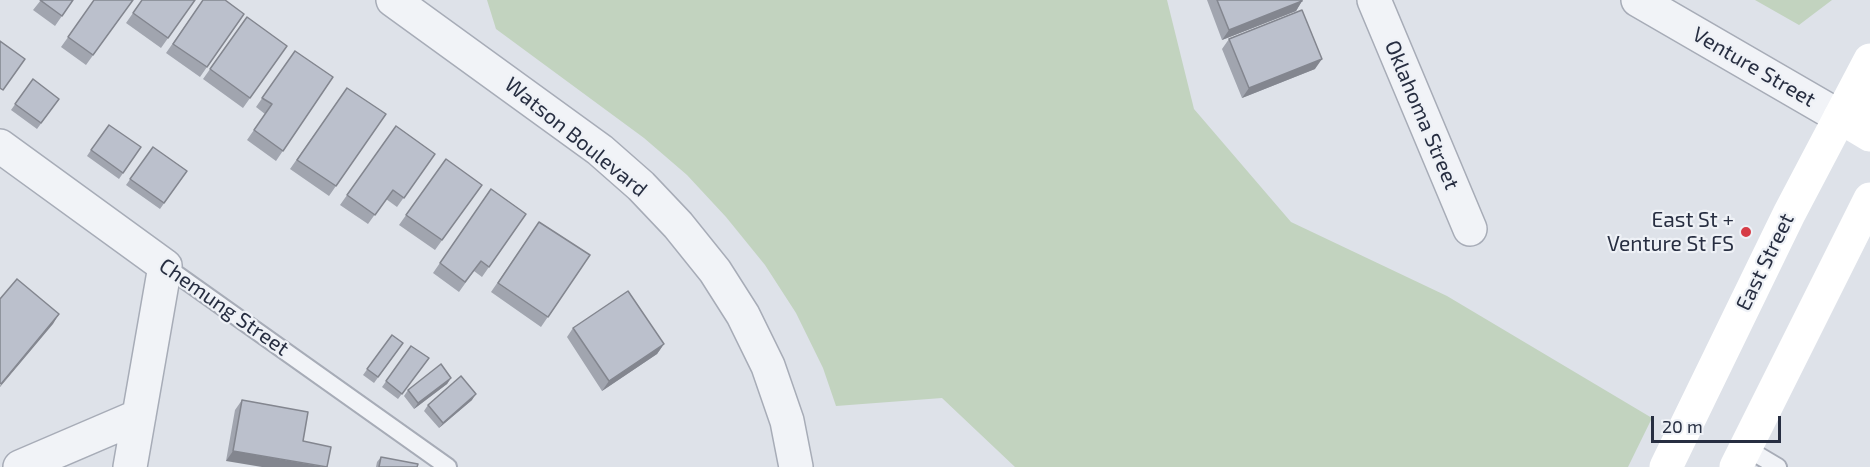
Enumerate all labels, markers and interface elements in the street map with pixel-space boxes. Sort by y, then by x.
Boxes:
street label: Venture Street [1688,22,1820,112]
street label: Oklahoma Street [1379,37,1465,193]
street label: Watson Boulevard [500,72,652,202]
place label: East St + Venture St FS [1607,207,1734,257]
street label: East Street [1731,209,1799,315]
marker: East St + Venture St FS [1739,225,1753,239]
street label: Chemung Street [154,253,294,361]
scale bar [1654,404,1784,442]
text: 20 m [1662,415,1703,437]

